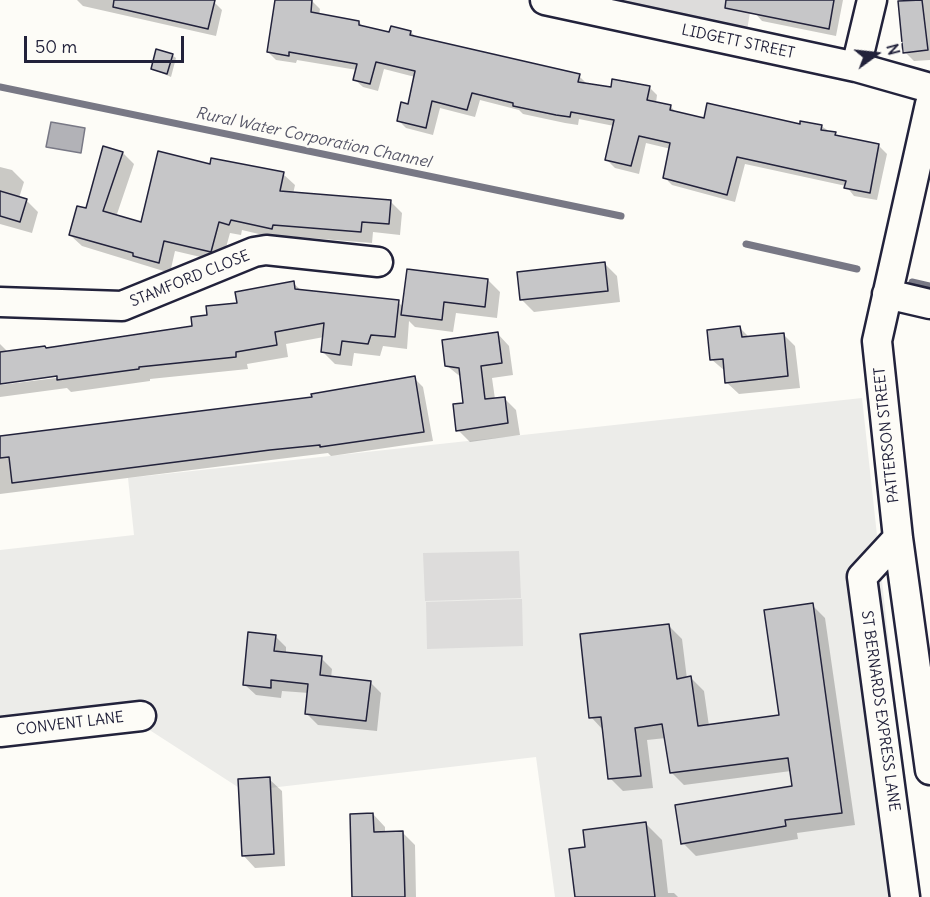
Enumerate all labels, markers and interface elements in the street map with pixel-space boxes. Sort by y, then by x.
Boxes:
street label: LIDGETT STREET [680,21,796,63]
scale bar [27,24,188,62]
north arrow [846,24,906,84]
text: 50 m [35,35,77,58]
text: N [882,41,904,57]
water label: Rural Water Corporation Channel [194,104,432,172]
street label: STAMFORD CLOSE [128,247,252,311]
street label: PATTERSON STREET [871,366,903,504]
street label: ST BERNARDS EXPRESS LANE [857,609,903,813]
street label: CONVENT LANE [15,708,125,740]

